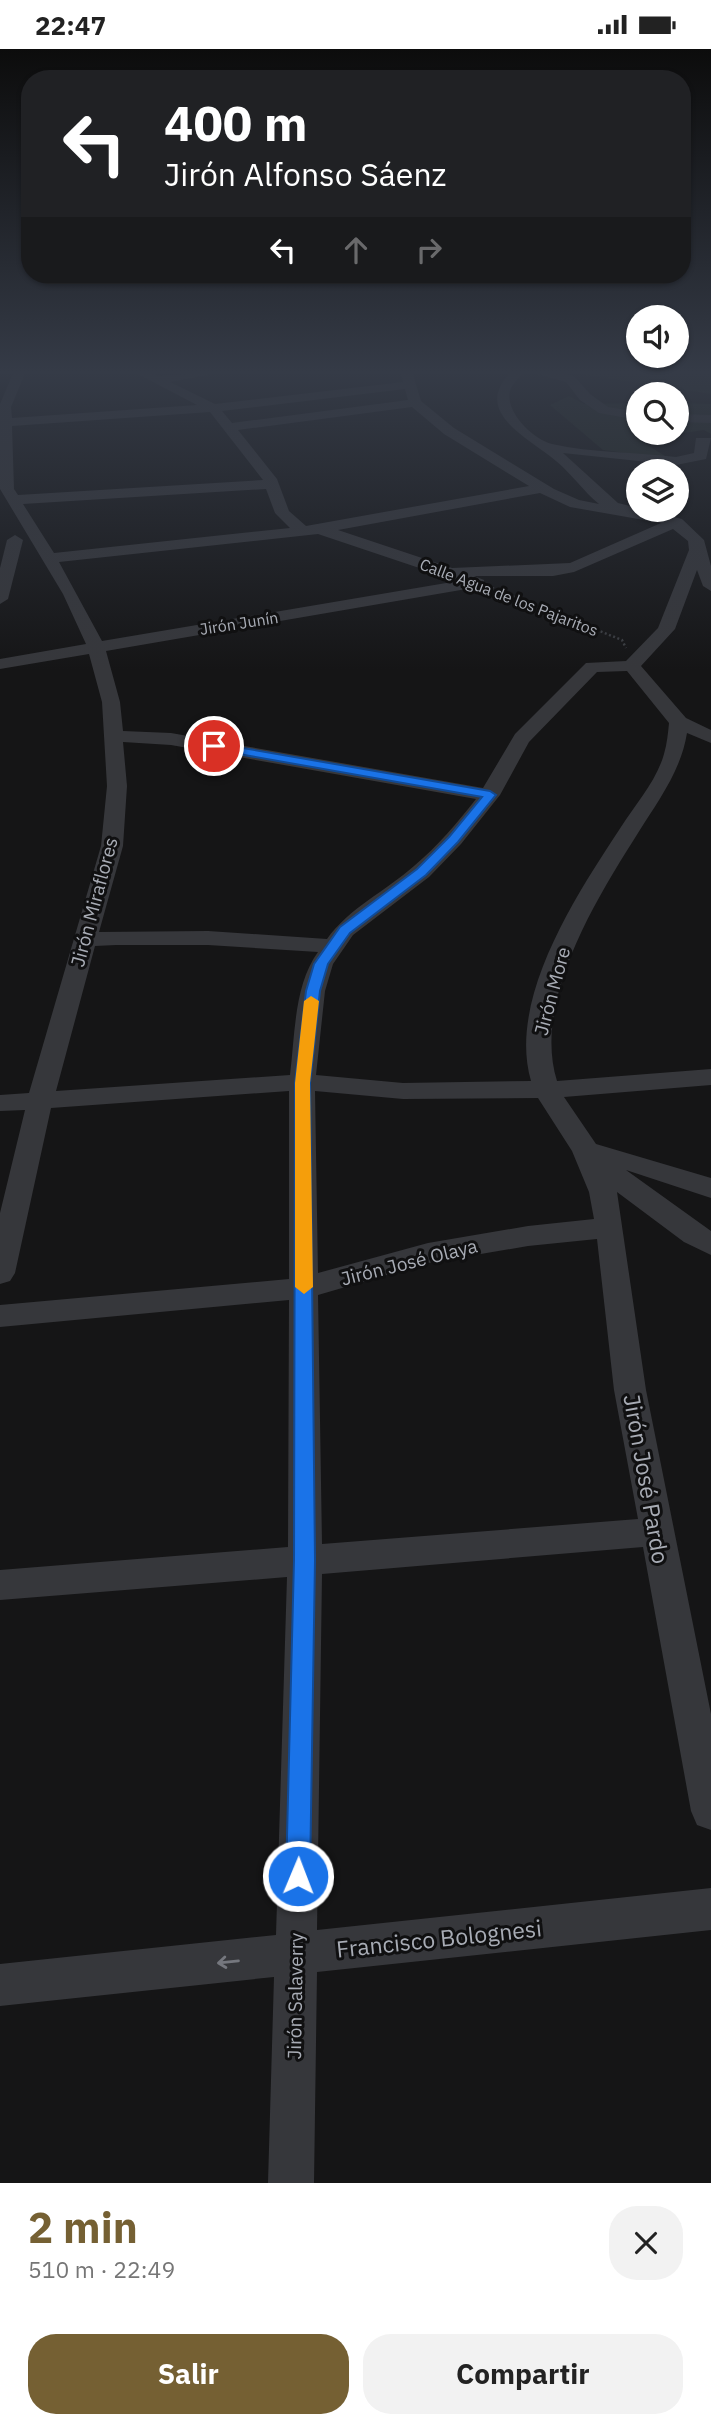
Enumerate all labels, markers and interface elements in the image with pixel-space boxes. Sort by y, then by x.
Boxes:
text: 22:47 [35,8,106,42]
text: 400 m [164,91,308,154]
icon: left [49,98,140,189]
text: Jirón Alfonso Sáenz [164,153,446,195]
icon: left [264,231,302,269]
icon: ahead [337,231,375,269]
icon: right [410,231,448,269]
map controls [626,305,689,522]
button: sound [626,305,689,368]
button: search [626,382,689,445]
button: layers [626,459,689,522]
street label: Calle Agua de los Pajaritos [417,554,601,640]
street label: Jirón Junín [198,607,280,639]
pin [184,716,244,776]
icon: arrive [195,727,233,765]
street label: Jirón Miraflores [65,835,123,969]
street label: Jirón More [529,944,575,1038]
street label: Jirón José Olaya [338,1233,480,1291]
street label: Jirón José Pardo [617,1392,677,1566]
position arrow [261,1839,335,1913]
street label: Francisco Bolognesi [335,1912,543,1964]
street label: Jirón Salaverry [282,1932,308,2060]
one-way arrow [218,1955,240,1968]
text: 2 min [28,2200,138,2255]
button: close [609,2206,683,2280]
text: 510 m · 22:49 [28,2254,175,2284]
button: Salir [28,2334,349,2414]
button: Compartir [363,2334,683,2414]

